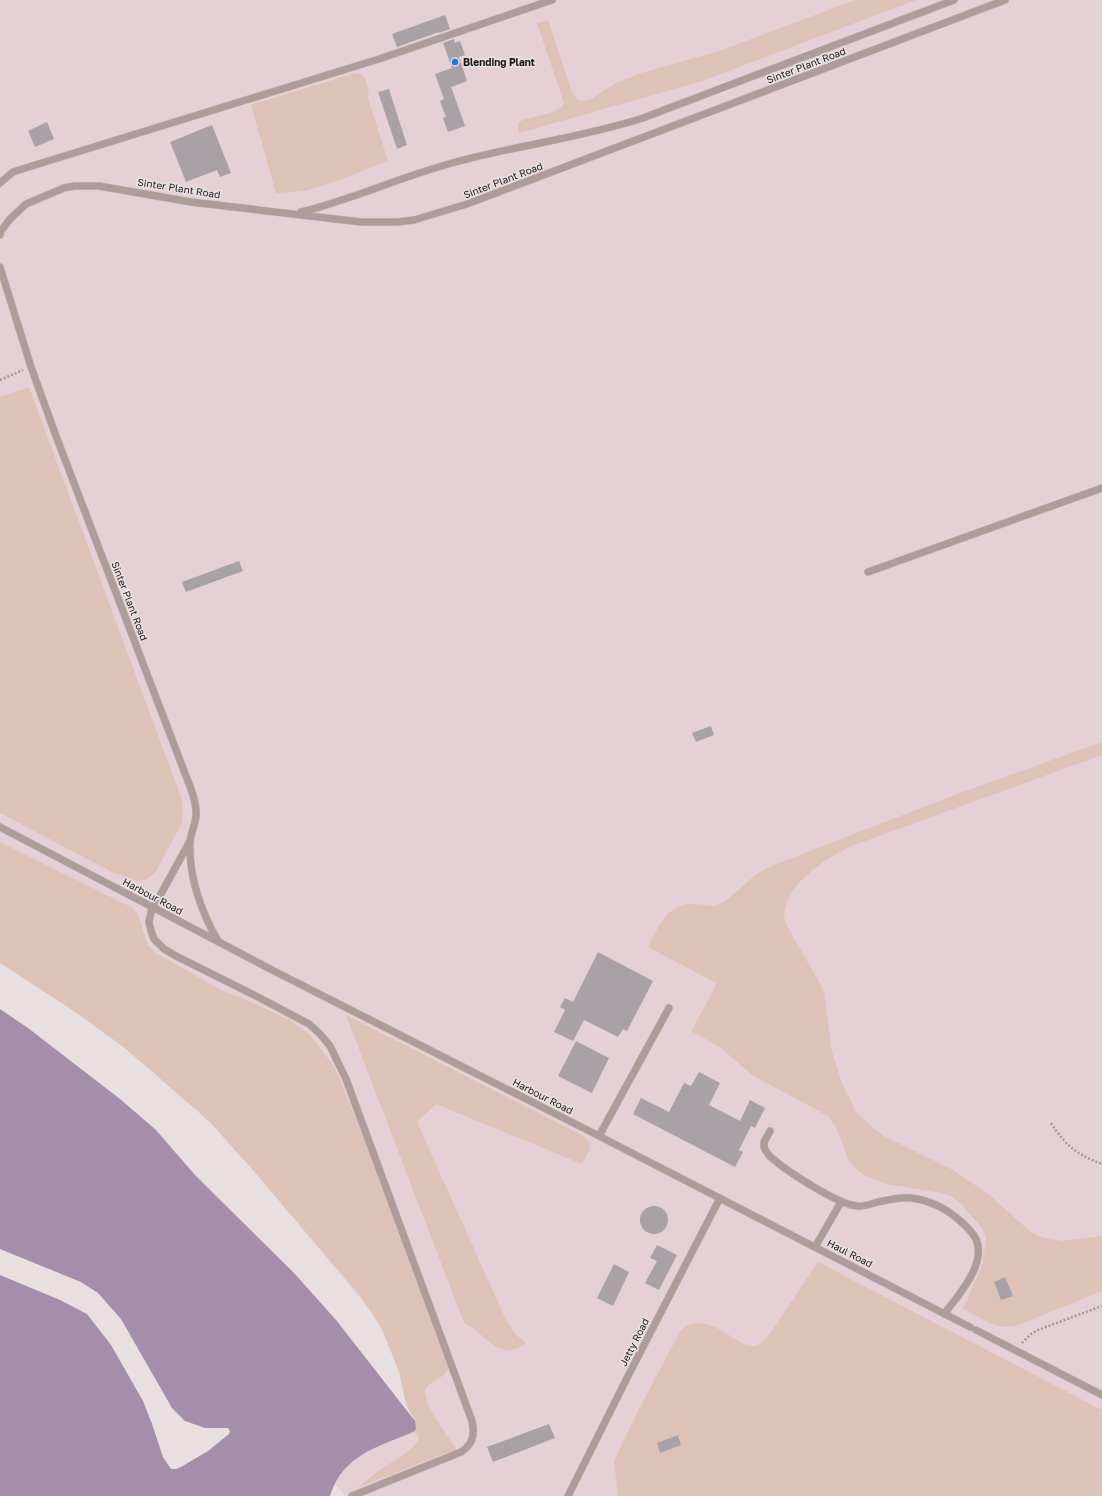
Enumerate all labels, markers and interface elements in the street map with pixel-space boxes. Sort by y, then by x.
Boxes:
street label: Sinter Plant Road [765,44,847,86]
place label: Blending Plant [463,56,535,68]
marker: Blending Plant [450,57,460,67]
street label: Sinter Plant Road [462,159,544,201]
street label: Sinter Plant Road [137,176,221,200]
street label: Sinter Plant Road [109,560,151,642]
street label: Harbour Road [121,875,185,917]
street label: Harbour Road [511,1076,575,1116]
street label: Haul Road [825,1236,875,1270]
street label: Jetty Road [617,1316,651,1368]

